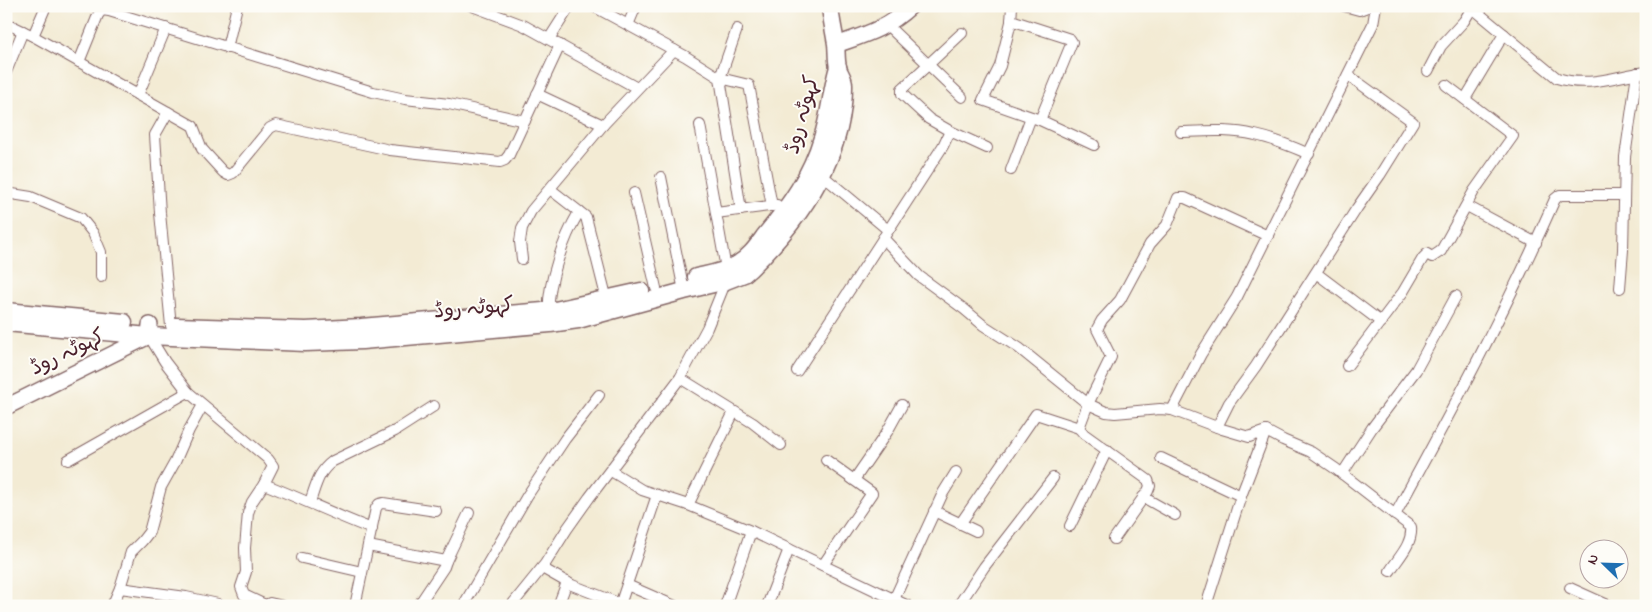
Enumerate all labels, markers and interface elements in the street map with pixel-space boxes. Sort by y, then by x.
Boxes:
street label: کہوٹہ روڈ [778,72,828,158]
street label: کہوٹہ روڈ [433,291,515,327]
street label: کہوٹہ روڈ [25,322,111,384]
north arrow [1580,540,1630,590]
text: N [1582,551,1605,568]

